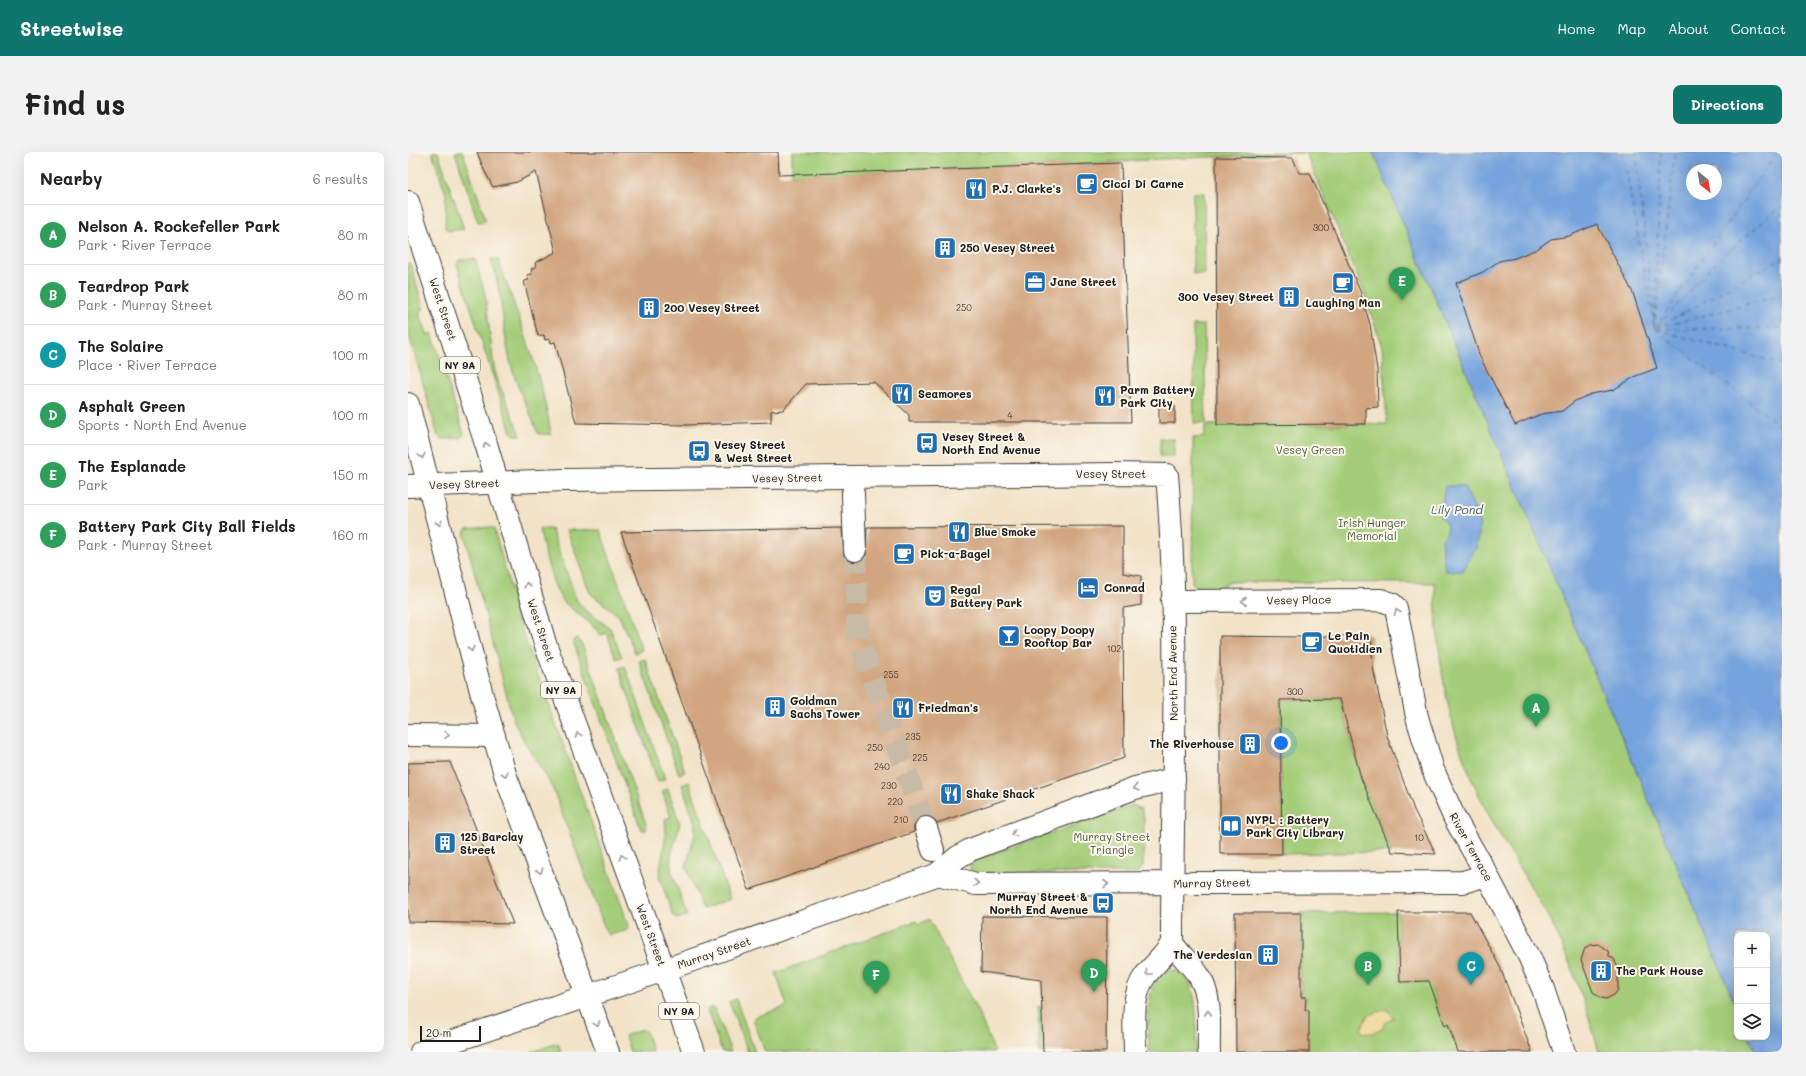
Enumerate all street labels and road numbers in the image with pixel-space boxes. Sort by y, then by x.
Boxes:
street label: West Street [426,276,461,342]
road number: NY 9A [440,357,480,373]
street label: Vesey Street [1076,466,1146,481]
street label: Vesey Street [752,469,822,486]
street label: Vesey Street [429,475,500,492]
street label: Vesey Place [1266,591,1332,608]
street label: West Street [524,597,559,663]
street label: North End Avenue [1164,625,1181,721]
road number: NY 9A [541,682,581,698]
street label: River Terrace [1446,810,1497,884]
street label: Murray Street [1173,874,1251,891]
street label: West Street [633,902,670,968]
street label: Murray Street [675,933,753,972]
road number: NY 9A [659,1003,699,1019]

